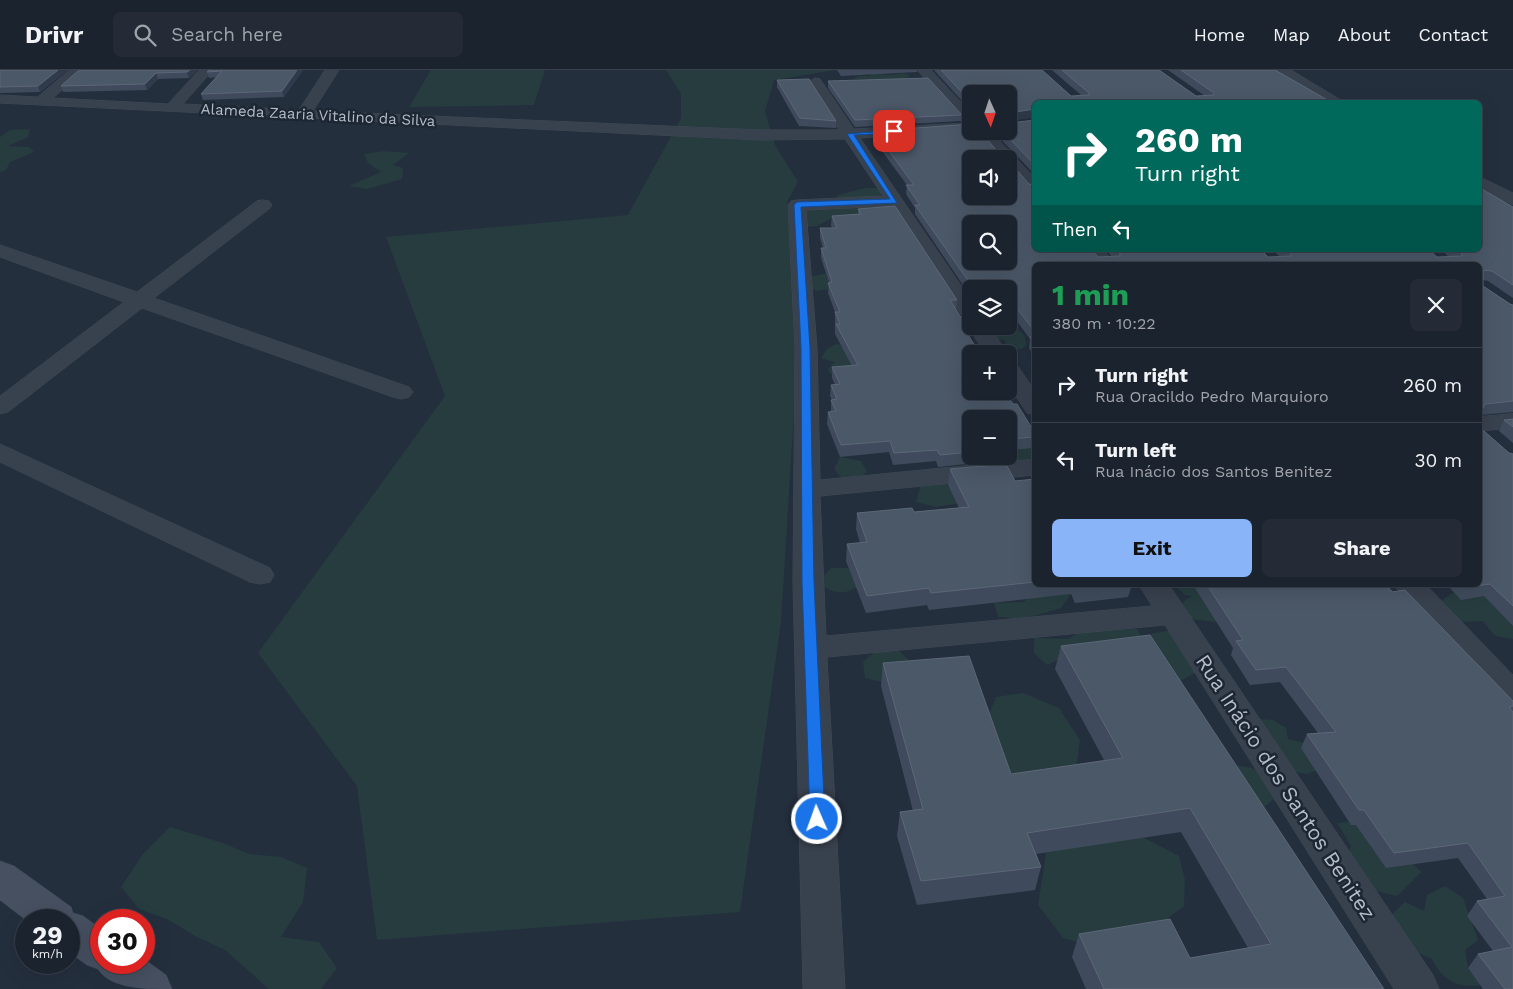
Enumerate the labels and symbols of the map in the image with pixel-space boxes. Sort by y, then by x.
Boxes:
north arrow [962,85,1018,140]
street label: Alameda Zaaria Vitalino da Silva [200,100,436,130]
pin [873,110,915,152]
street label: Rua Inácio dos Santos Benitez [1191,650,1381,924]
position arrow [790,792,842,844]
speed limit sign: 30 [90,909,155,974]

